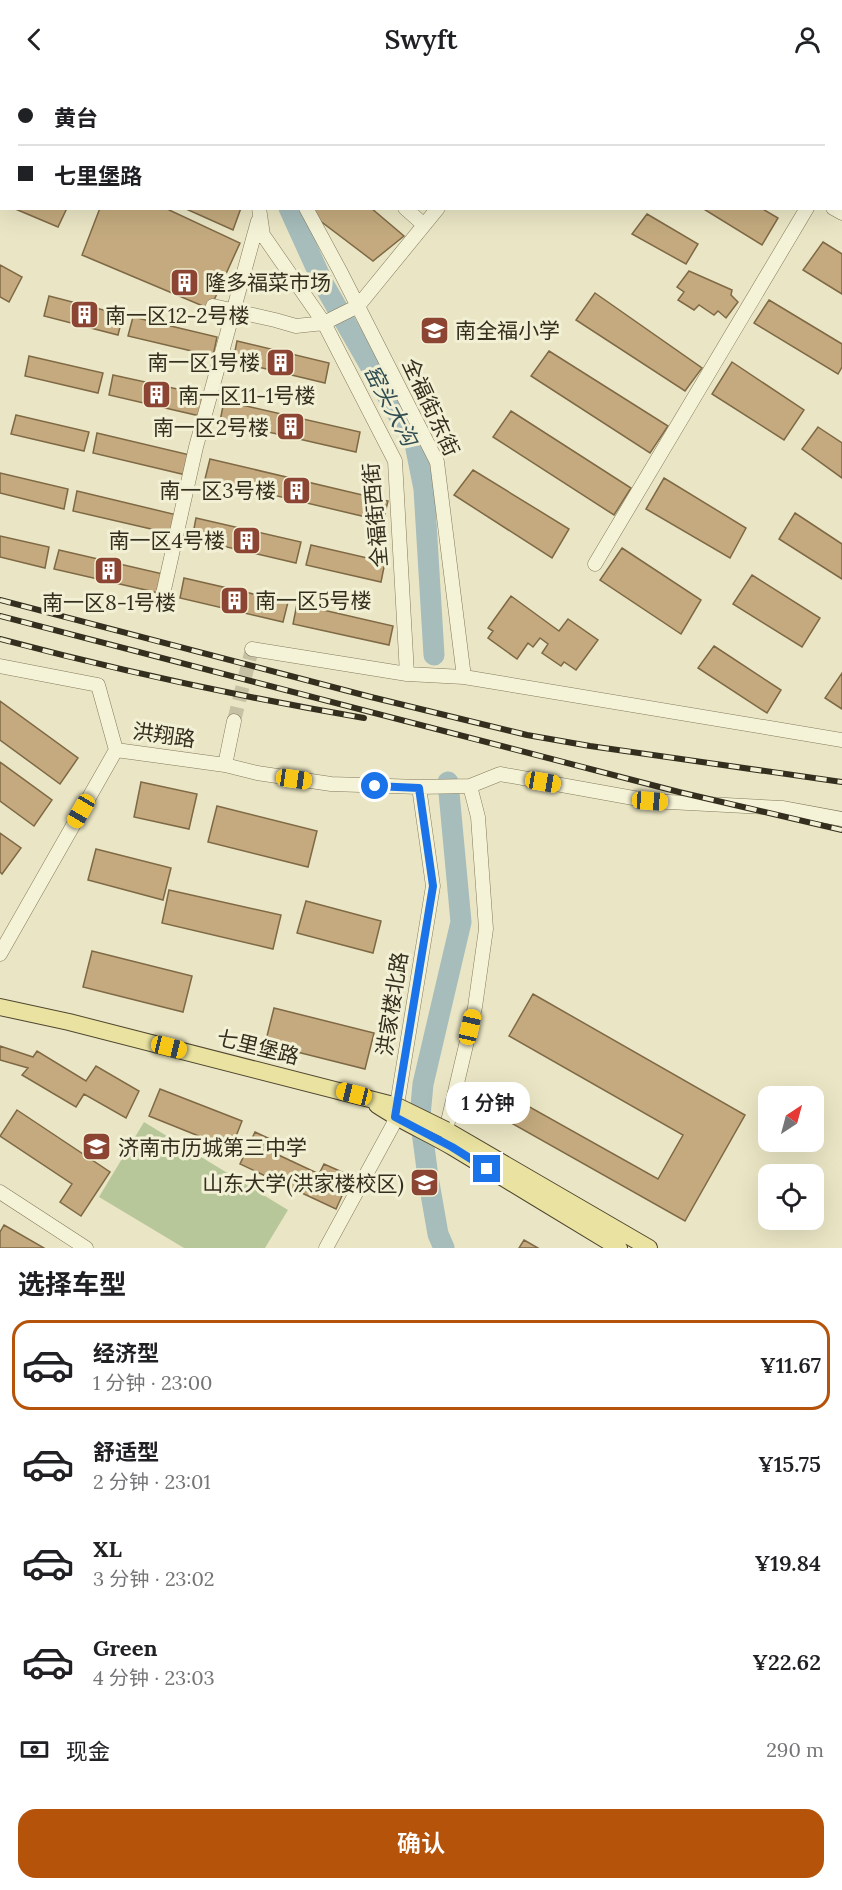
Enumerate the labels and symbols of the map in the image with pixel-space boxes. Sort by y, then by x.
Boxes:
building icon: 隆多福菜市场 [168,266,200,298]
place label: 隆多福菜市场 [205,269,331,296]
building icon: 南一区12-2号楼 [68,299,100,331]
place label: 南一区12-2号楼 [105,302,249,329]
school or university icon: 南全福小学 [418,314,450,346]
place label: 南全福小学 [455,317,560,344]
building icon: 南一区1号楼 [265,346,297,378]
place label: 南一区1号楼 [147,349,260,376]
street label: 全福街东街 [397,354,465,460]
water label: 窑头大沟 [358,360,425,452]
building icon: 南一区11-1号楼 [141,379,173,411]
place label: 南一区11-1号楼 [178,382,315,409]
building icon: 南一区2号楼 [274,411,306,443]
place label: 南一区2号楼 [153,414,269,441]
street label: 全福街西街 [357,462,393,568]
building icon: 南一区3号楼 [281,474,313,506]
place label: 南一区3号楼 [159,477,276,504]
building icon: 南一区4号楼 [230,524,262,556]
place label: 南一区4号楼 [109,527,225,554]
building icon: 南一区8-1号楼 [93,555,125,587]
building icon: 南一区5号楼 [218,584,250,616]
place label: 南一区5号楼 [255,587,371,614]
place label: 南一区8-1号楼 [42,589,176,616]
street label: 洪翔路 [131,717,197,753]
car [275,768,313,790]
car [524,770,562,794]
route start [361,772,388,799]
car [64,791,98,831]
car [631,791,669,811]
street label: 洪家楼北路 [370,950,414,1058]
car [457,1007,483,1047]
street label: 七里堡路 [214,1024,302,1070]
car [149,1034,189,1060]
car [334,1081,374,1107]
callout: 1 分钟 [445,1082,529,1124]
north arrow [758,1086,824,1152]
school or university icon: 济南市历城第三中学 [81,1131,113,1163]
place label: 济南市历城第三中学 [118,1134,307,1161]
route end [473,1155,500,1182]
school or university icon: 山东大学(洪家楼校区) [409,1167,441,1199]
place label: 山东大学(洪家楼校区) [202,1170,404,1197]

